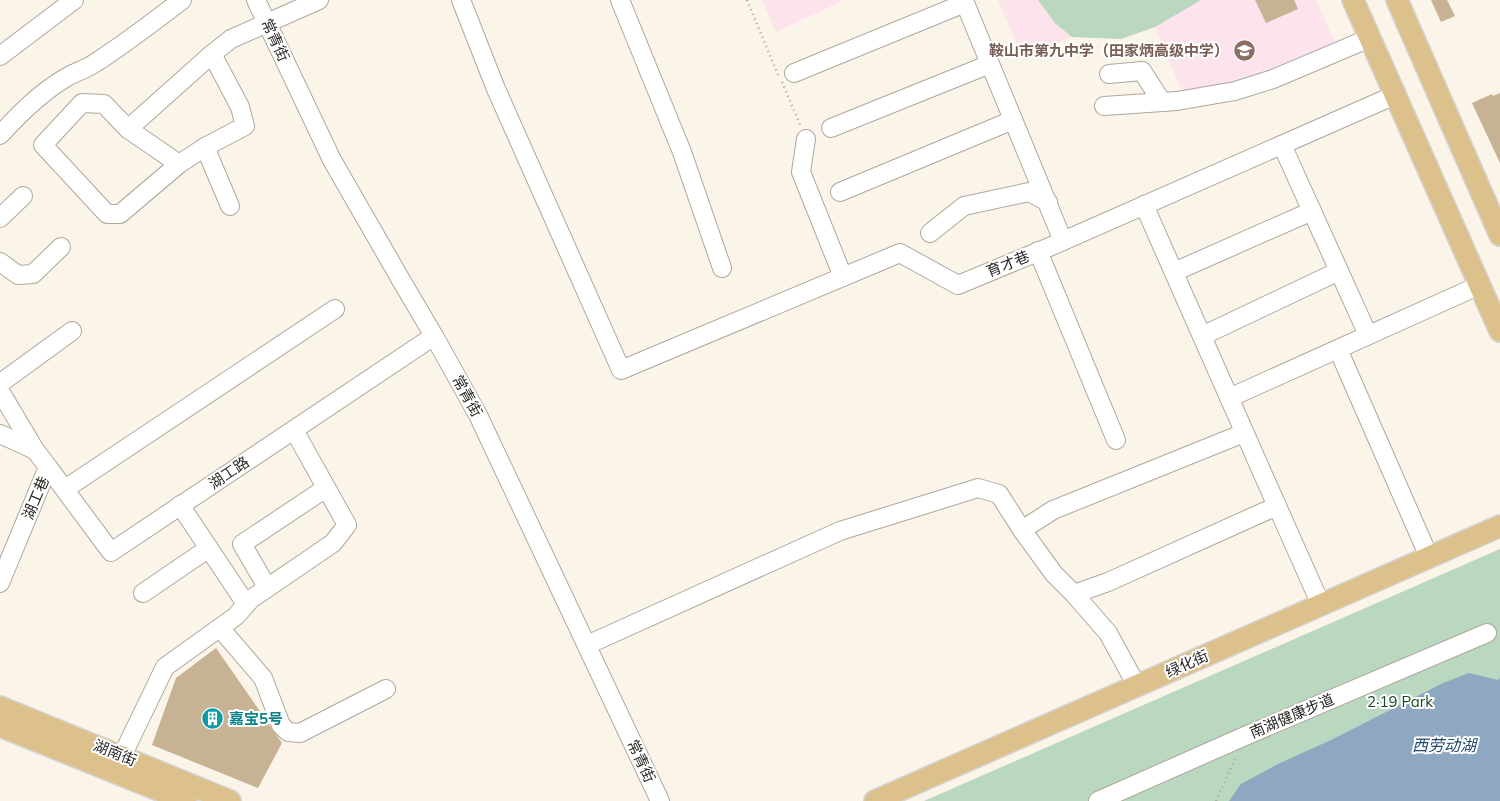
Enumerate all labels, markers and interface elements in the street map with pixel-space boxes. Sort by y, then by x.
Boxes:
street label: 常青街 [257,15,294,64]
school or university icon: 鞍山市第九中学（田家炳高级中学） [1233,39,1257,63]
place label: 鞍山市第九中学（田家炳高级中学） [989,41,1229,60]
street label: 育才巷 [983,246,1032,281]
street label: 常青街 [448,371,487,420]
street label: 湖工路 [205,452,253,493]
street label: 湖工巷 [18,473,53,522]
street label: 绿化街 [1162,646,1211,681]
street label: 南湖健康步道 [1247,689,1337,742]
park label: 2·19 Park [1367,692,1433,711]
building icon: 嘉宝5号 [201,707,225,731]
place label: 嘉宝5号 [229,709,283,728]
street label: 湖南街 [91,735,140,770]
water label: 西劳动湖 [1412,735,1479,755]
street label: 常青街 [623,736,660,785]

